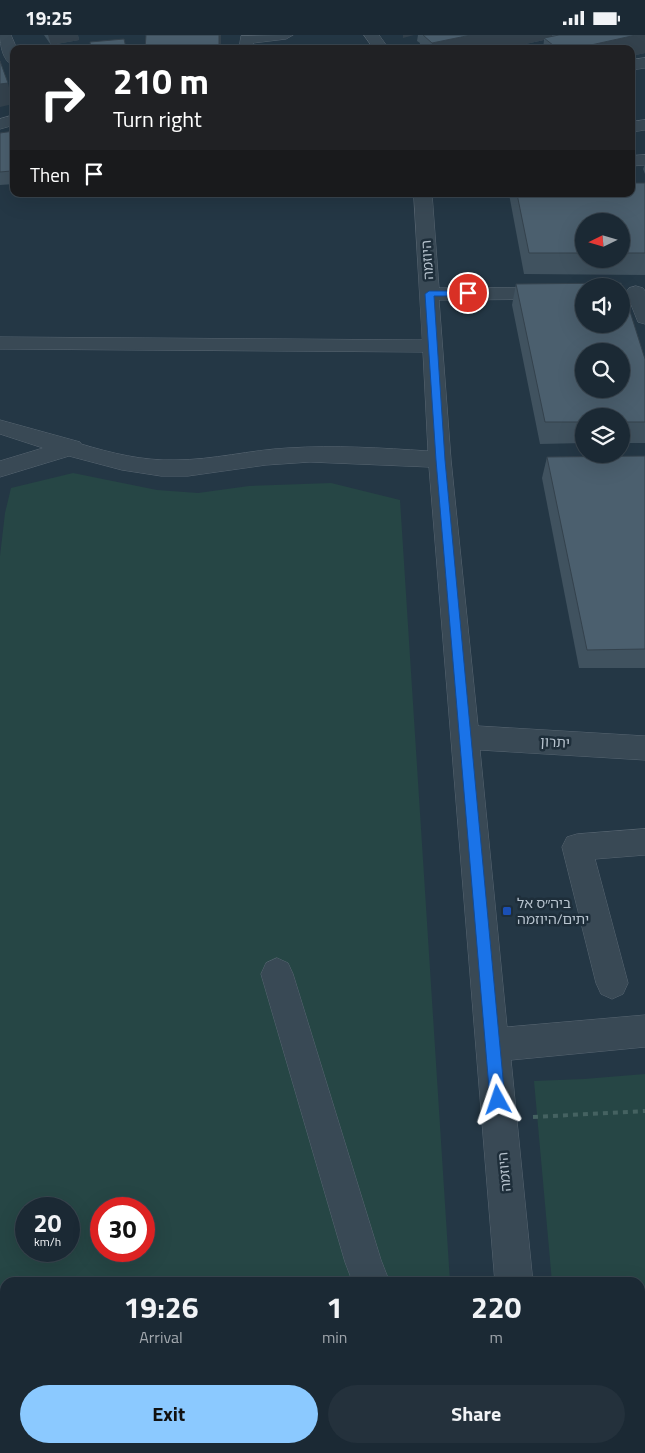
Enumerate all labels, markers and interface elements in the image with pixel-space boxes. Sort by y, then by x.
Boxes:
text: 19:25 [25,3,72,32]
text: 210 m [113,54,209,108]
icon: right [30,65,95,130]
text: Turn right [113,102,202,136]
text: Then [30,160,70,189]
icon: arrive [80,160,108,188]
north arrow [575,213,630,267]
map controls [575,213,630,463]
street label: היוזמה [415,239,438,281]
pin [447,272,489,314]
button: sound [575,278,630,333]
icon: arrive [454,279,482,307]
button: search [575,343,630,398]
button: layers [575,408,630,463]
street label: יתרון [540,730,570,753]
place label: ביה״ס אל יתים/היוזמה [517,892,589,929]
marker: ביה״ס אל יתים/היוזמה [501,905,513,917]
position arrow [471,1073,523,1125]
street label: היוזמה [491,1151,516,1193]
speed limit sign: 30 [90,1197,155,1262]
text: 20 [33,1204,62,1242]
text: km/h [34,1232,61,1251]
text: 19:26 [124,1284,198,1330]
text: 1 [326,1284,343,1330]
text: 220 [471,1284,521,1330]
text: Arrival [139,1325,183,1349]
text: min [322,1325,347,1349]
text: m [490,1325,503,1349]
button: Exit [20,1385,318,1443]
button: Share [328,1385,625,1443]

